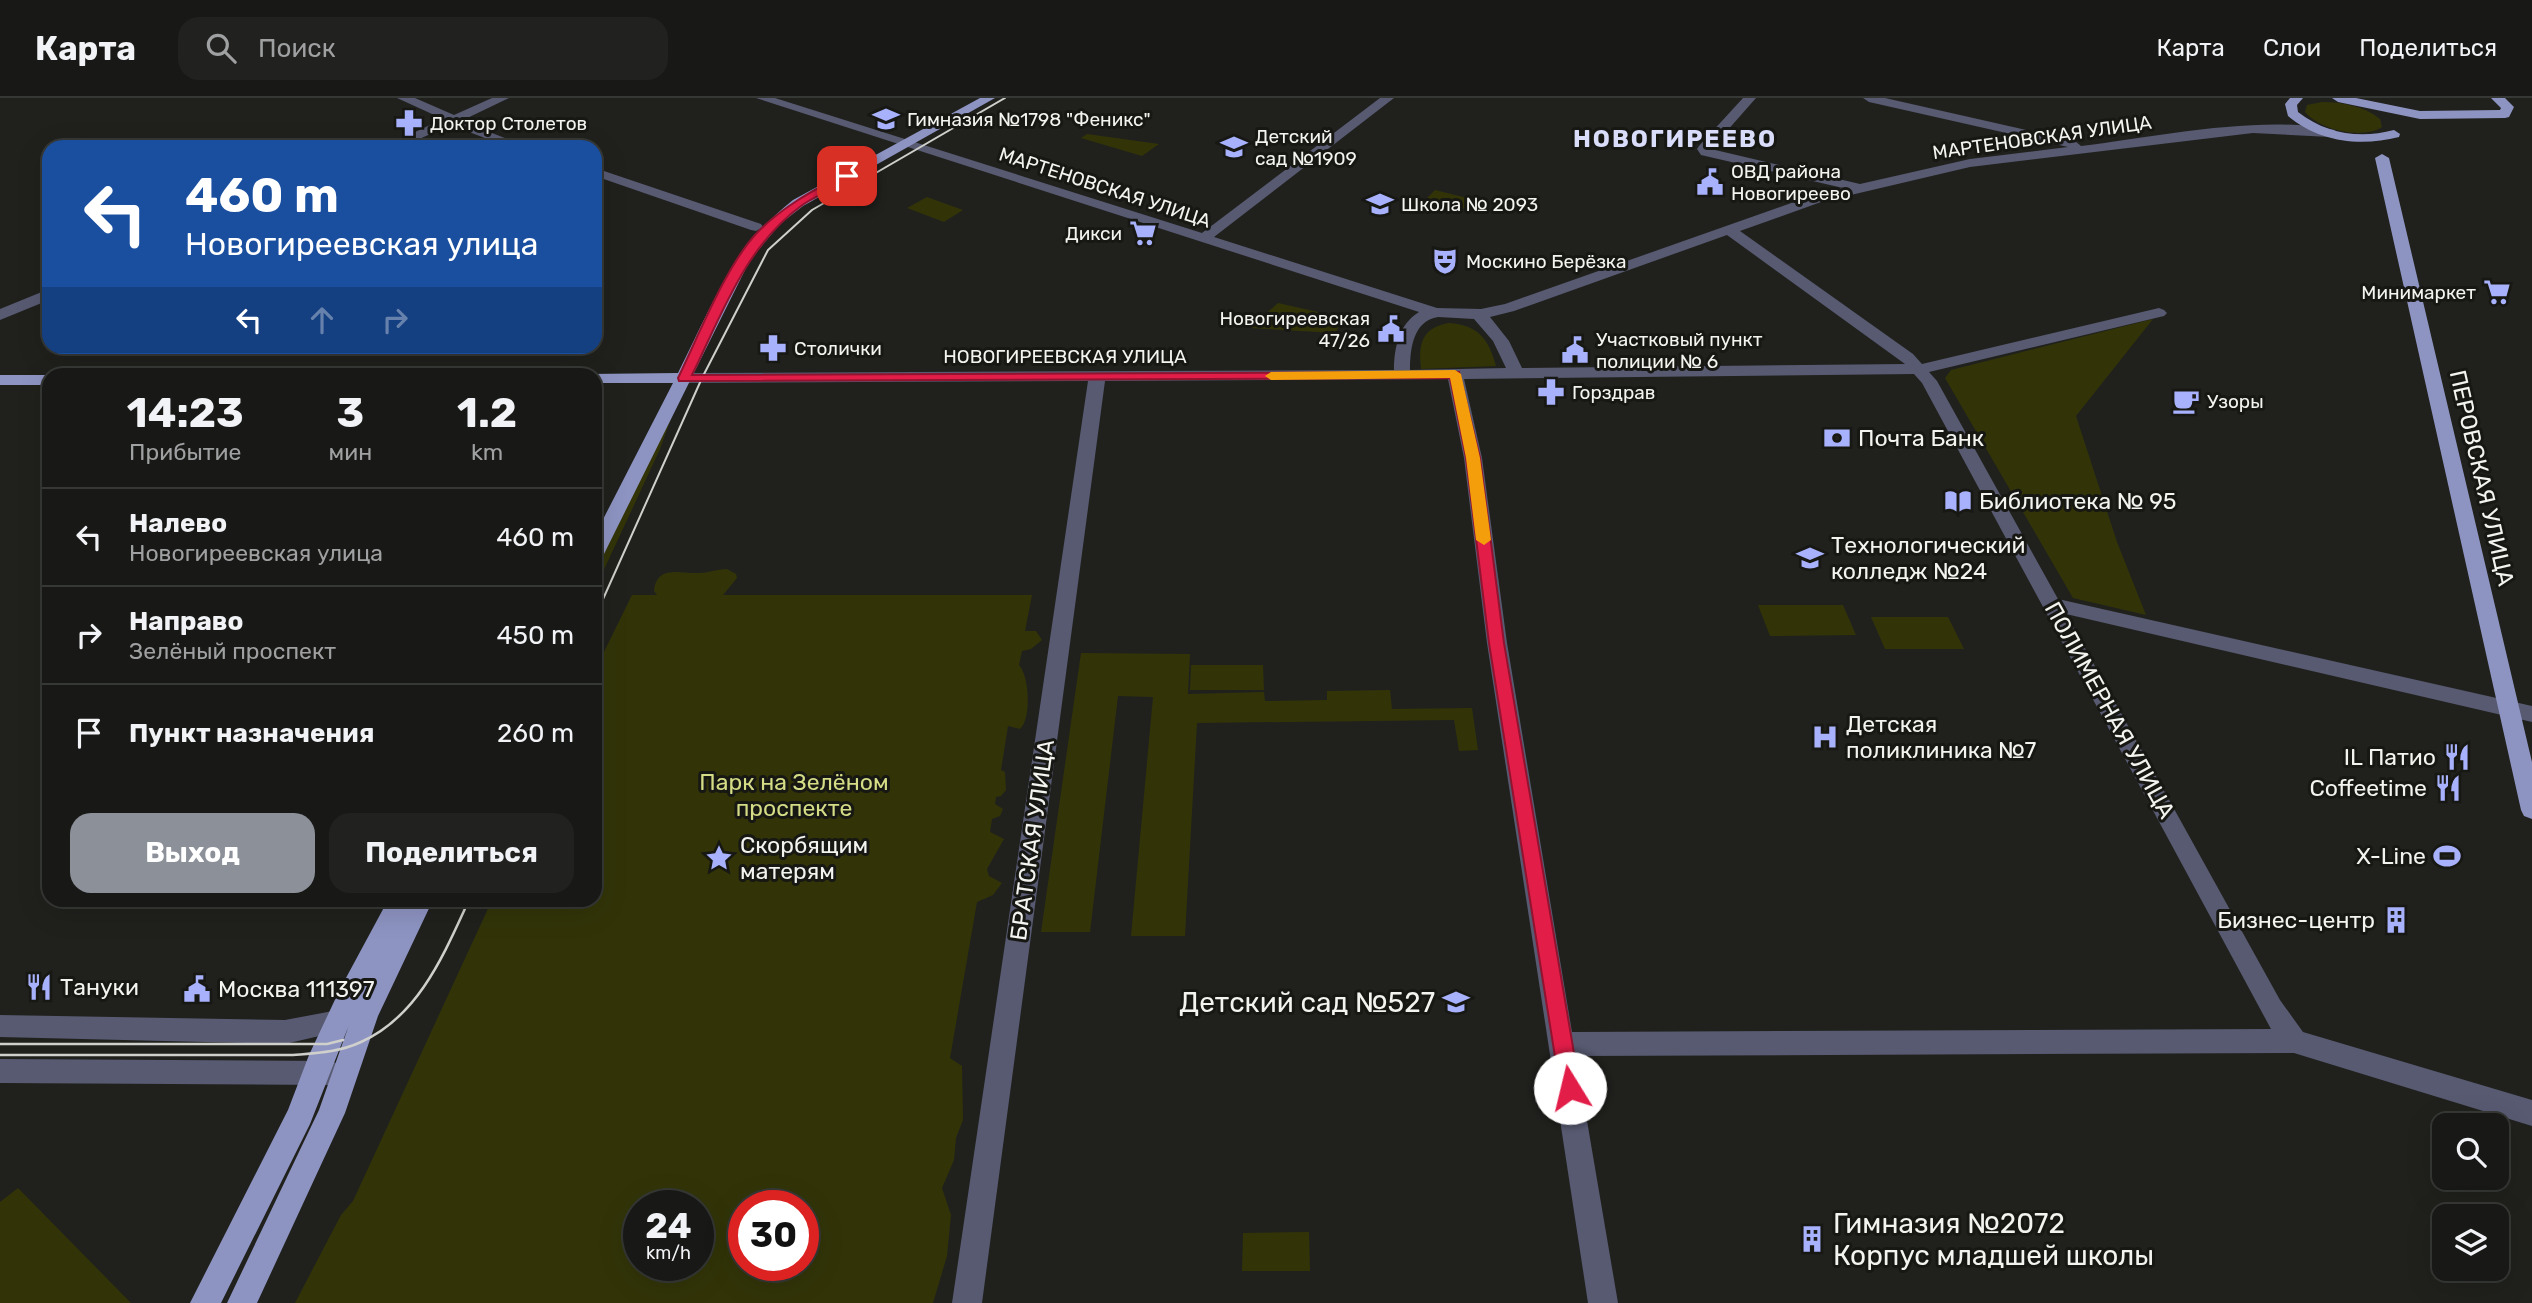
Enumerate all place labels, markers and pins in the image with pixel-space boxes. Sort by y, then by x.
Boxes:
school or university icon: Гимназия №1798 "Феникс" [871,104,901,134]
pharmacy icon: Доктор Столетов [394,108,424,138]
place label: Гимназия №1798 "Феникс" [907,108,1151,131]
place label: Доктор Столетов [430,112,587,135]
place label: Детский сад №1909 [1255,125,1357,170]
school or university icon: Детский сад №1909 [1219,132,1249,162]
pin [817,146,877,206]
place label: ОВД района Новогиреево [1731,160,1851,205]
public building icon: ОВД района Новогиреево [1695,167,1725,197]
school or university icon: Школа № 2093 [1365,189,1395,219]
place label: Школа № 2093 [1401,193,1538,216]
supermarket icon: Дикси [1128,218,1158,248]
place label: Дикси [1065,222,1122,245]
theatre icon: Москино Берёзка [1430,246,1460,276]
place label: Москино Берёзка [1466,250,1627,273]
supermarket icon: Минимаркет [2482,277,2512,307]
place label: Минимаркет [2361,281,2476,304]
place label: Новогиреевская 47/26 [1219,307,1370,352]
public building icon: Новогиреевская 47/26 [1376,314,1406,344]
place label: Участковый пункт полиции № 6 [1596,328,1763,373]
pharmacy icon: Столички [758,333,788,363]
public building icon: Участковый пункт полиции № 6 [1560,335,1590,365]
place label: Столички [794,337,882,360]
pharmacy icon: Горздрав [1536,377,1566,407]
place label: Горздрав [1572,381,1655,404]
cafe icon: Узоры [2171,386,2201,416]
place label: Узоры [2207,390,2264,413]
bank icon: Почта Банк [1822,423,1852,453]
place label: Почта Банк [1858,424,1984,452]
library icon: Библиотека № 95 [1943,486,1973,516]
place label: Библиотека № 95 [1979,487,2177,515]
place label: Технологический колледж №24 [1831,531,2026,585]
school or university icon: Технологический колледж №24 [1795,543,1825,573]
place label: Детская поликлиника №7 [1846,710,2036,764]
hospital icon: Детская поликлиника №7 [1810,722,1840,752]
restaurant icon: IL Патио [2442,742,2472,772]
place label: IL Патио [2344,743,2436,771]
restaurant icon: Coffeetime [2433,773,2463,803]
place label: Coffeetime [2309,774,2427,802]
place label: Скорбящим матерям [740,831,868,885]
sports icon: X-Line [2432,841,2462,871]
place label: X-Line [2356,842,2426,870]
place icon: Скорбящим матерям [704,843,734,873]
building icon: Бизнес-центр [2381,905,2411,935]
place label: Бизнес-центр [2217,906,2375,934]
restaurant icon: Тануки [24,972,54,1002]
place label: Тануки [60,973,139,1001]
public building icon: Москва 111397 [182,974,212,1004]
place label: Москва 111397 [218,975,375,1003]
place label: Детский сад №527 [1179,986,1435,1019]
school or university icon: Детский сад №527 [1441,987,1471,1017]
place label: Гимназия №2072 Корпус младшей школы [1833,1207,2154,1272]
building icon: Гимназия №2072 Корпус младшей школы [1797,1224,1827,1254]

